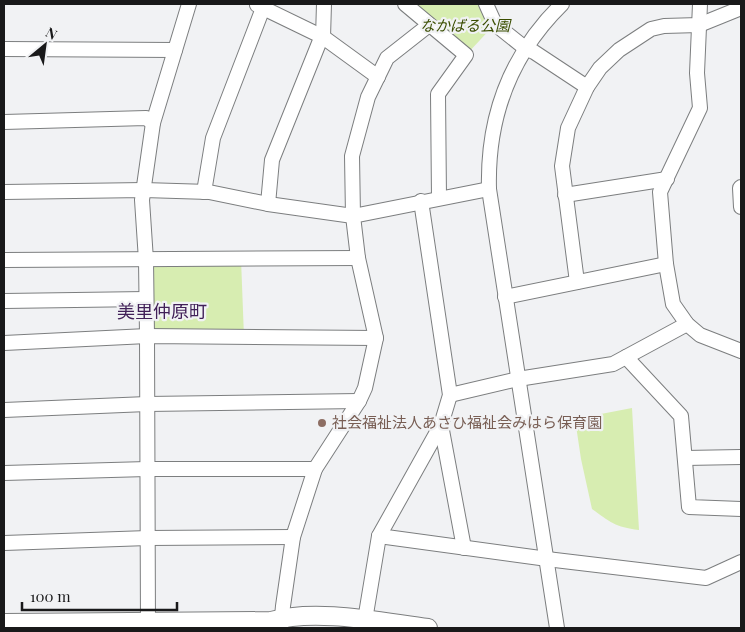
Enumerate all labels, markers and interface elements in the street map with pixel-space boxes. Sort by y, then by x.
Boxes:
park label: なかばる公園 [420,15,512,35]
north arrow [20,20,70,70]
text: N [43,22,61,44]
district label: 美里仲原町 [117,299,207,323]
place label: 社会福祉法人あさひ福祉会みはら保育園 [332,412,602,432]
marker: 社会福祉法人あさひ福祉会みはら保育園 [316,417,328,429]
scale bar [22,580,178,612]
text: 100 m [30,586,71,606]

